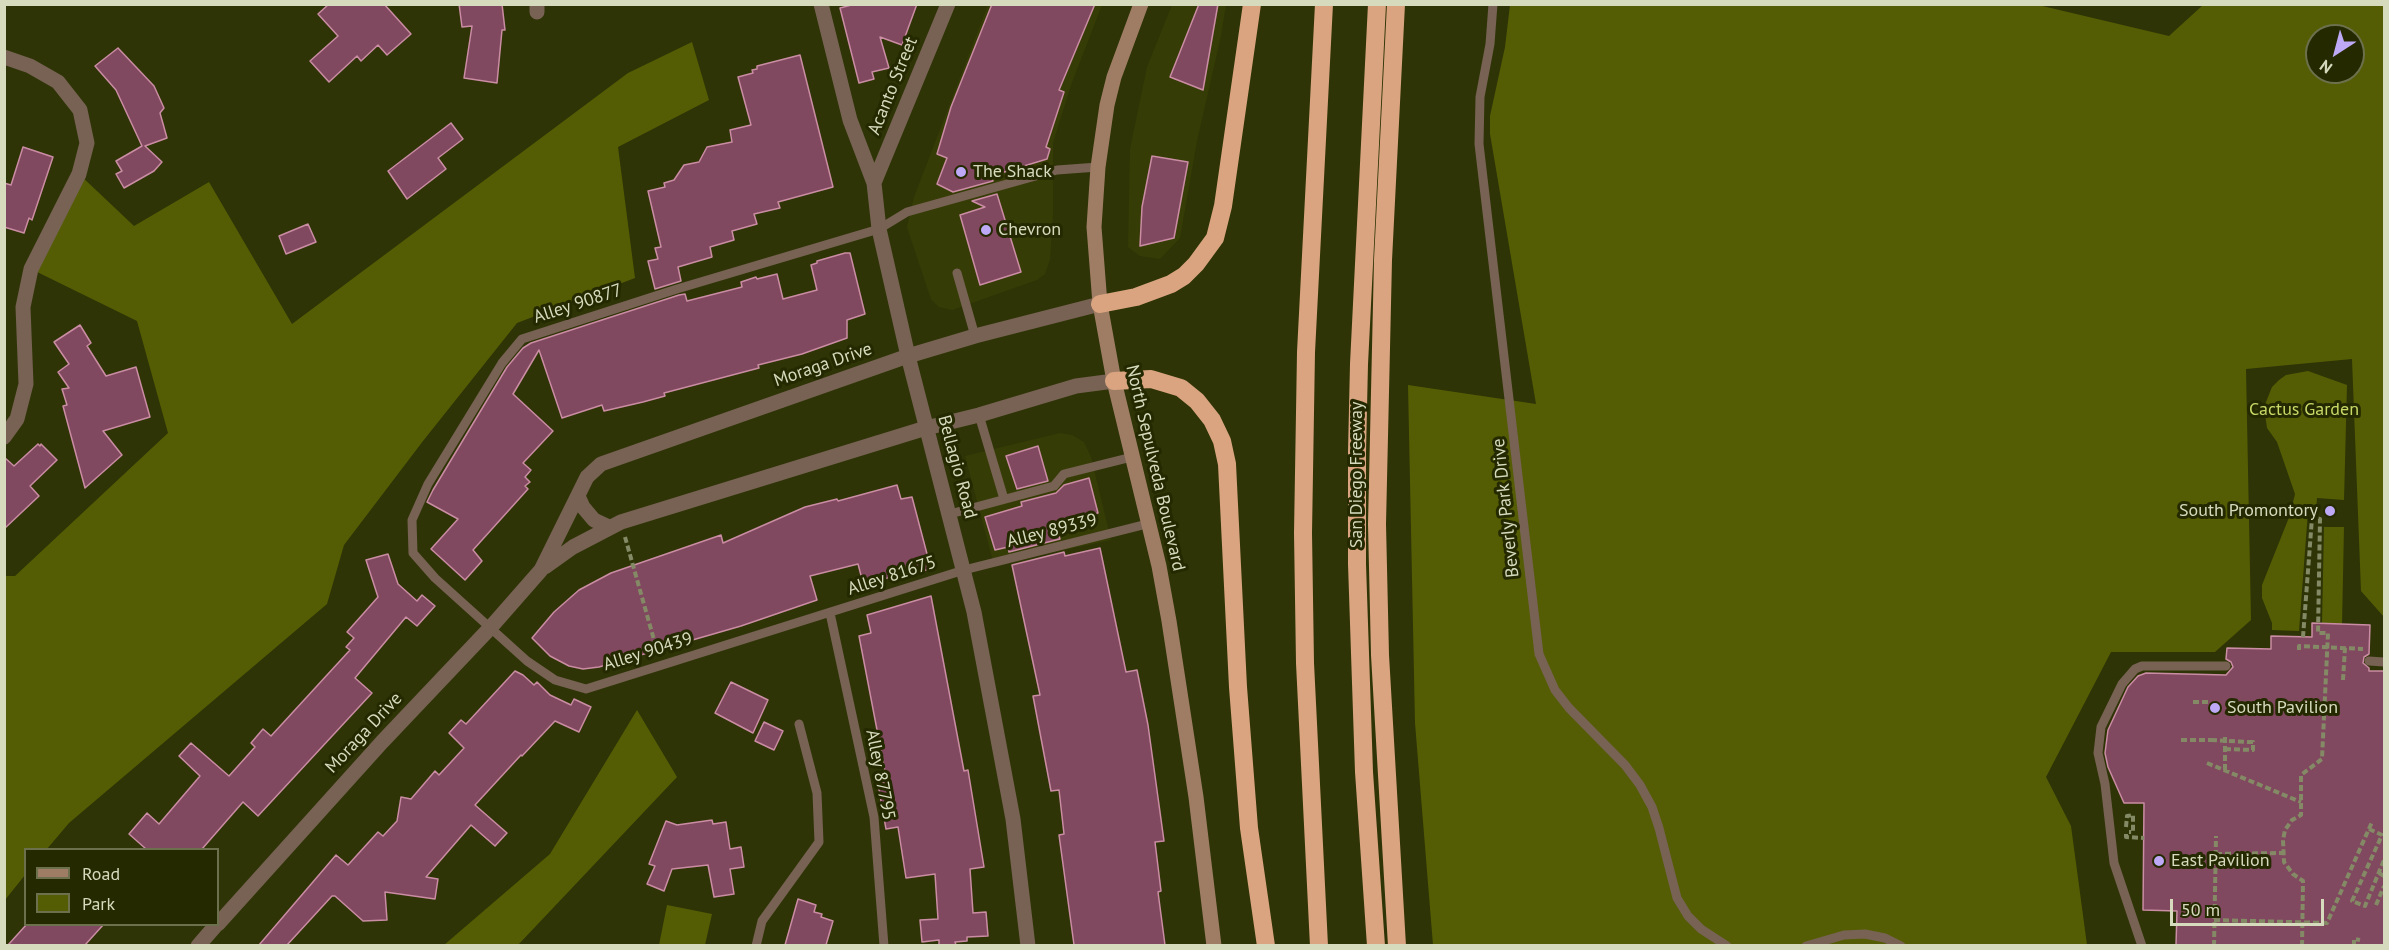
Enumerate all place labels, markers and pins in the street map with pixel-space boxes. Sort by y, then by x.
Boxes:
place label: The Shack [973,161,1052,183]
marker: The Shack [954,165,968,179]
place label: Chevron [998,219,1061,241]
marker: Chevron [979,223,993,237]
place label: South Promontory [2179,500,2318,522]
marker: South Promontory [2323,504,2337,518]
place label: South Pavilion [2227,697,2338,719]
marker: South Pavilion [2208,701,2222,715]
place label: East Pavilion [2171,850,2269,872]
marker: East Pavilion [2152,854,2166,868]

